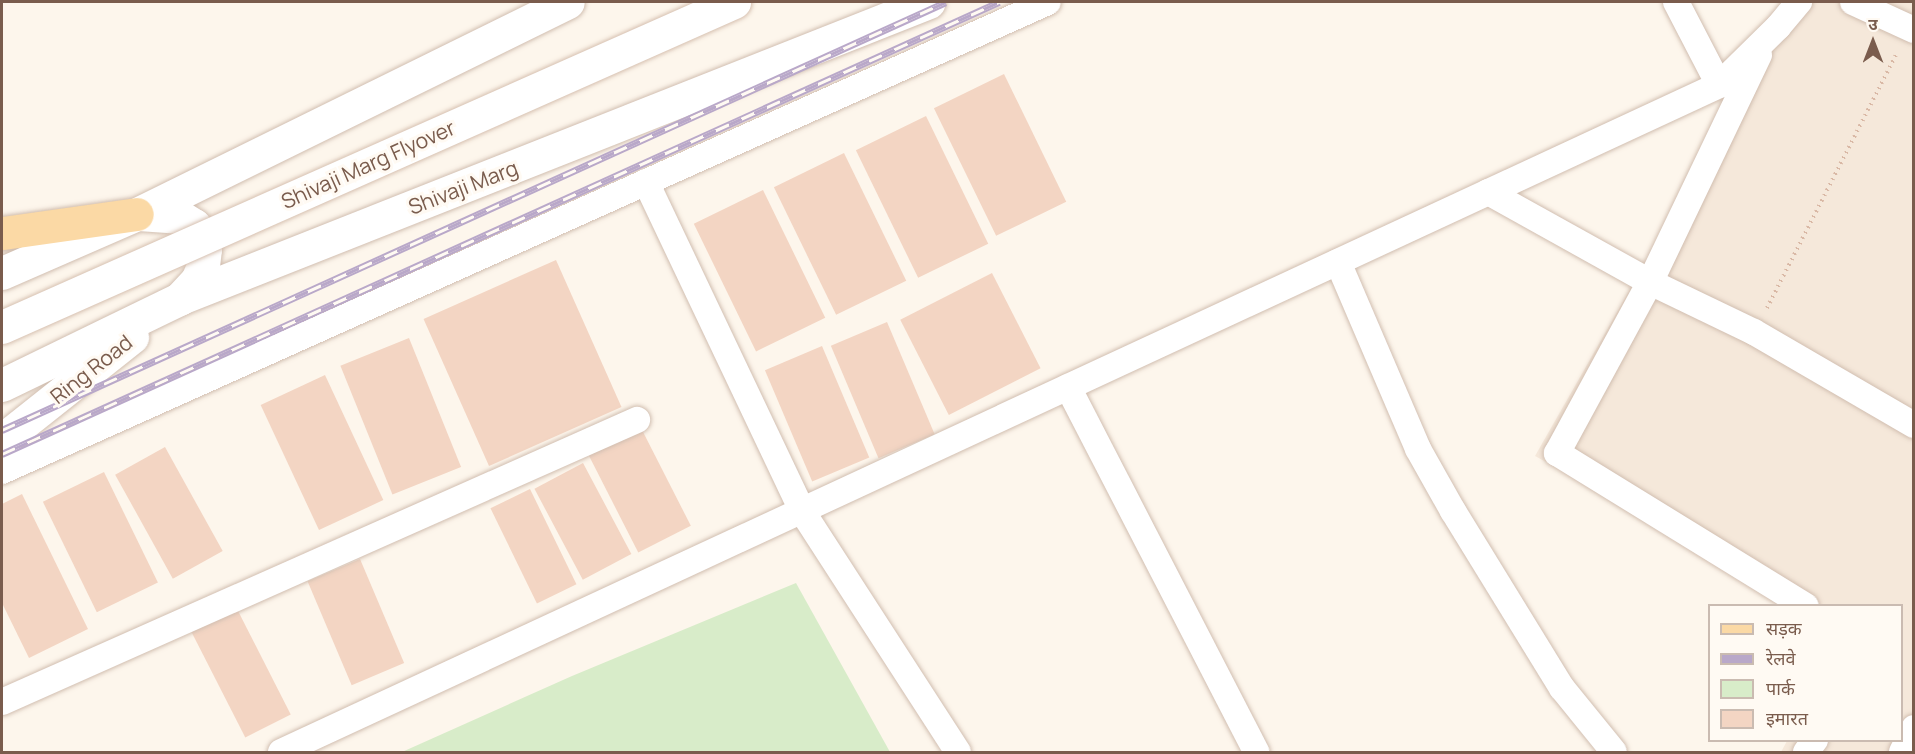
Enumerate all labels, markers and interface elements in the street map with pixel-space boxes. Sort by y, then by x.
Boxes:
north arrow [1843,12,1903,72]
text: उ [1868,13,1878,35]
street label: Shivaji Marg Flyover [277,114,459,214]
street label: Shivaji Marg [405,155,521,219]
street label: Ring Road [45,329,137,409]
legend [1708,604,1903,742]
text: सड़क [1766,616,1802,640]
text: रेलवे [1766,646,1796,670]
text: पार्क [1766,676,1795,700]
text: इमारत [1766,706,1808,730]

